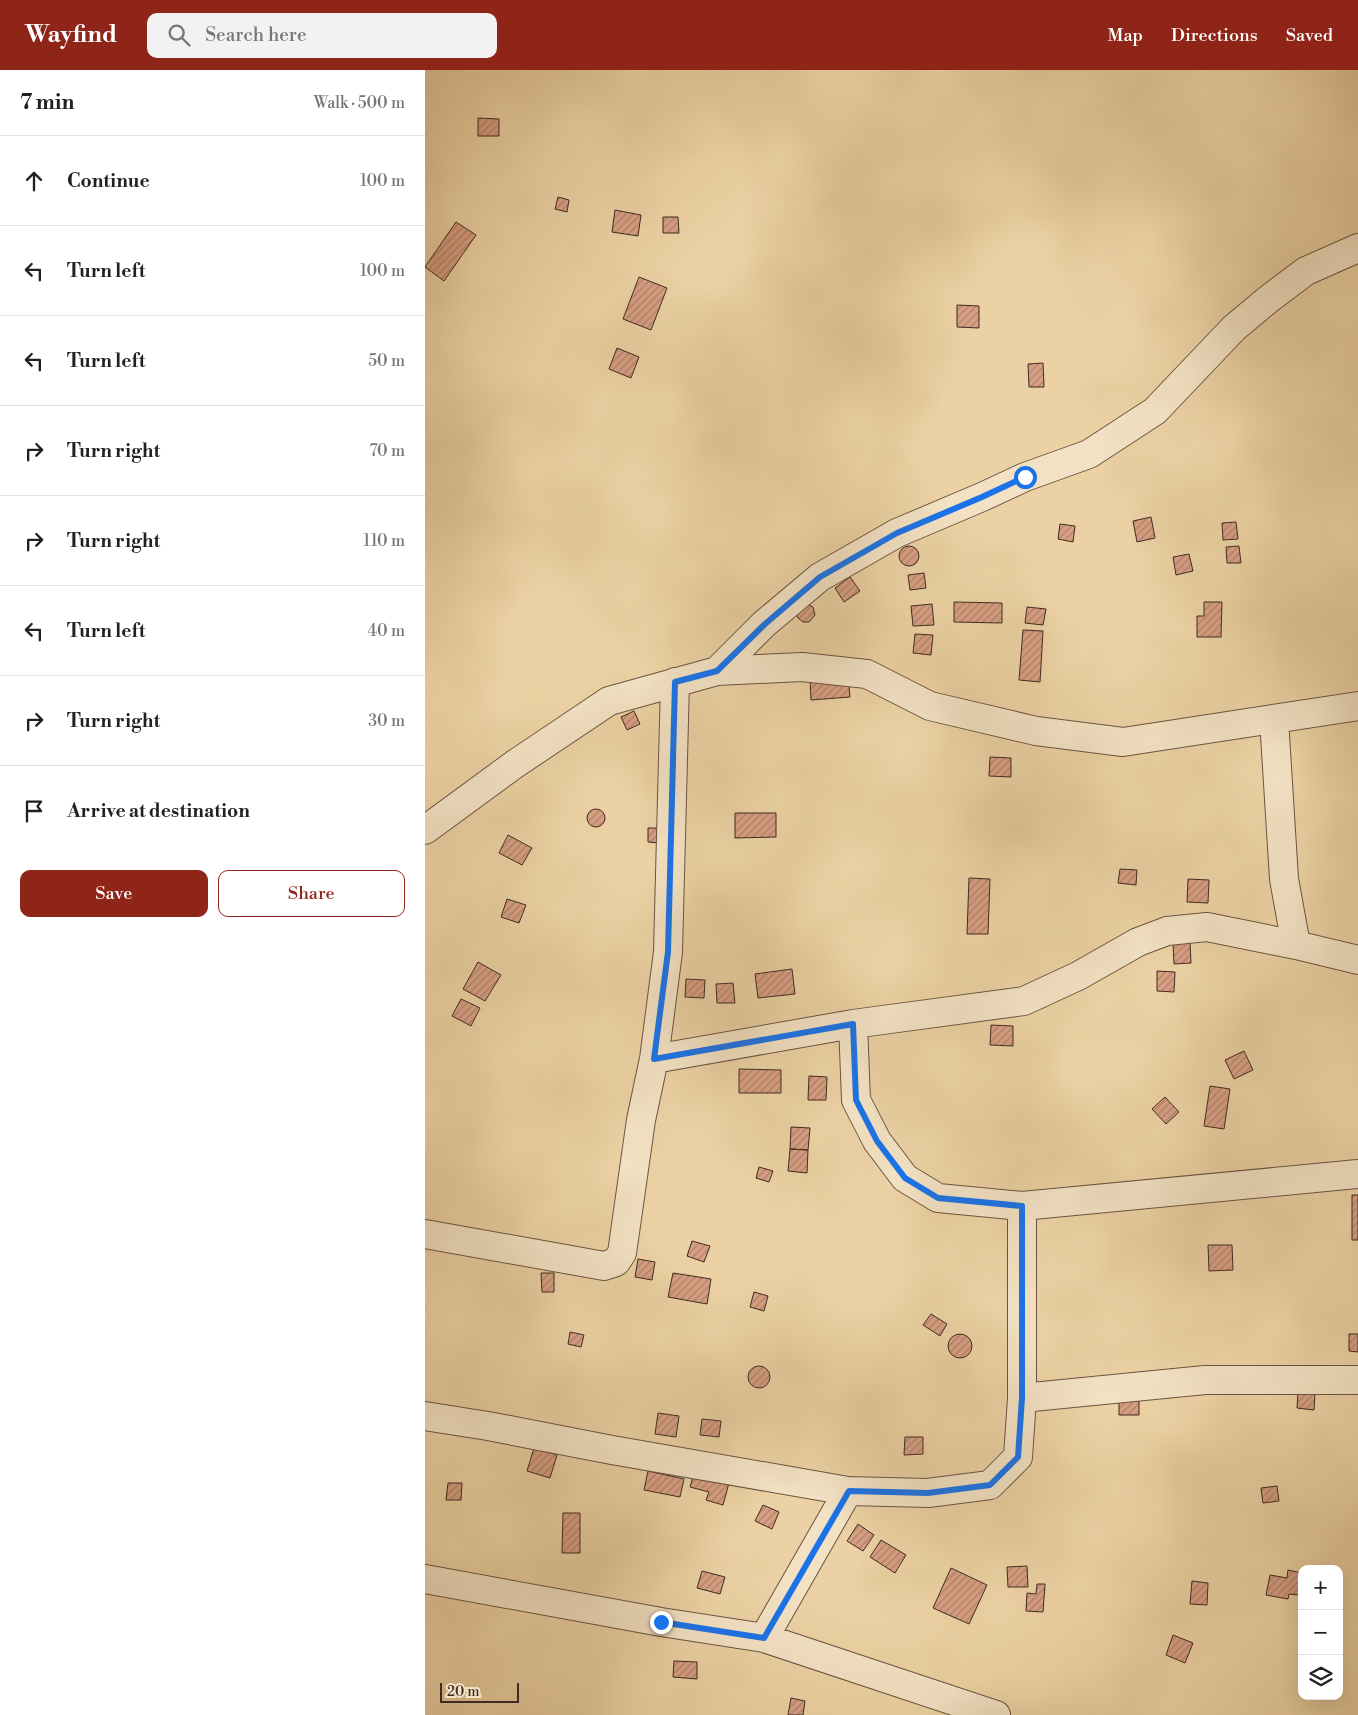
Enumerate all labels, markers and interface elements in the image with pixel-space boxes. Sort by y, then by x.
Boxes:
search box [147,13,497,58]
text: Wayfind [25,20,117,50]
icon: search [165,21,193,49]
text: Search here [205,23,307,47]
text: Map [1107,24,1143,47]
text: Directions [1171,24,1258,47]
text: Saved [1286,24,1333,47]
text: 7 min [20,90,74,116]
text: Walk · 500 m [314,93,405,113]
icon: ahead [20,167,48,195]
text: Continue [67,169,150,193]
text: 100 m [360,171,405,191]
icon: left [20,257,48,285]
text: Turn left [67,259,146,283]
text: 100 m [360,261,405,281]
icon: left [20,347,48,375]
text: Turn left [67,349,146,373]
text: 50 m [368,351,405,371]
icon: right [20,437,48,465]
text: Turn right [67,439,160,463]
text: 70 m [369,441,405,461]
route start [1014,466,1037,489]
icon: right [20,527,48,555]
text: Turn right [67,529,160,553]
text: 110 m [363,531,405,551]
icon: left [20,617,48,645]
text: Turn left [67,619,146,643]
text: 40 m [368,621,405,641]
icon: right [20,707,48,735]
text: Turn right [67,709,160,733]
text: 30 m [368,711,405,731]
icon: arrive [20,797,48,825]
text: Arrive at destination [67,799,250,823]
button: Save [20,870,208,917]
button: Share [218,870,405,917]
map controls [1298,1565,1343,1700]
button: + [1298,1565,1343,1610]
button: − [1298,1610,1343,1655]
route end [650,1611,673,1634]
button: layers [1298,1655,1343,1700]
scale bar [440,1680,519,1703]
text: 20 m [447,1683,479,1701]

